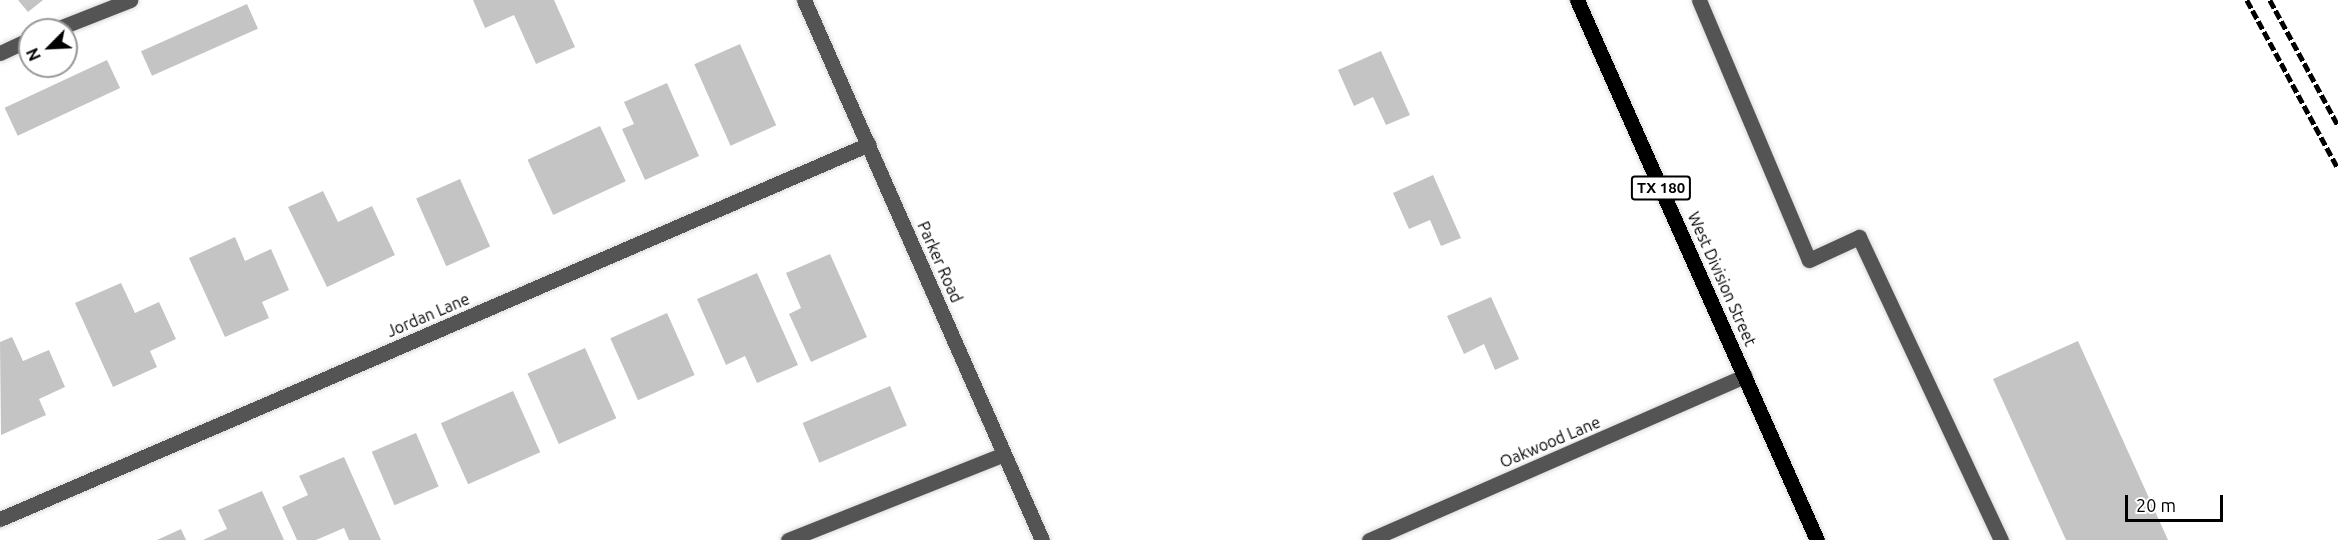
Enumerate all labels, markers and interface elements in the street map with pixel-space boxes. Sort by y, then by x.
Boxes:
north arrow [18,18,78,78]
text: N [23,45,44,64]
road number: TX 180 [1630,176,1692,200]
street label: West Division Street [1684,209,1760,349]
street label: Parker Road [914,218,966,306]
street label: Jordan Lane [384,289,472,341]
street label: Oakwood Lane [1497,412,1603,472]
scale bar [2128,483,2226,521]
text: 20 m [2136,495,2176,515]

